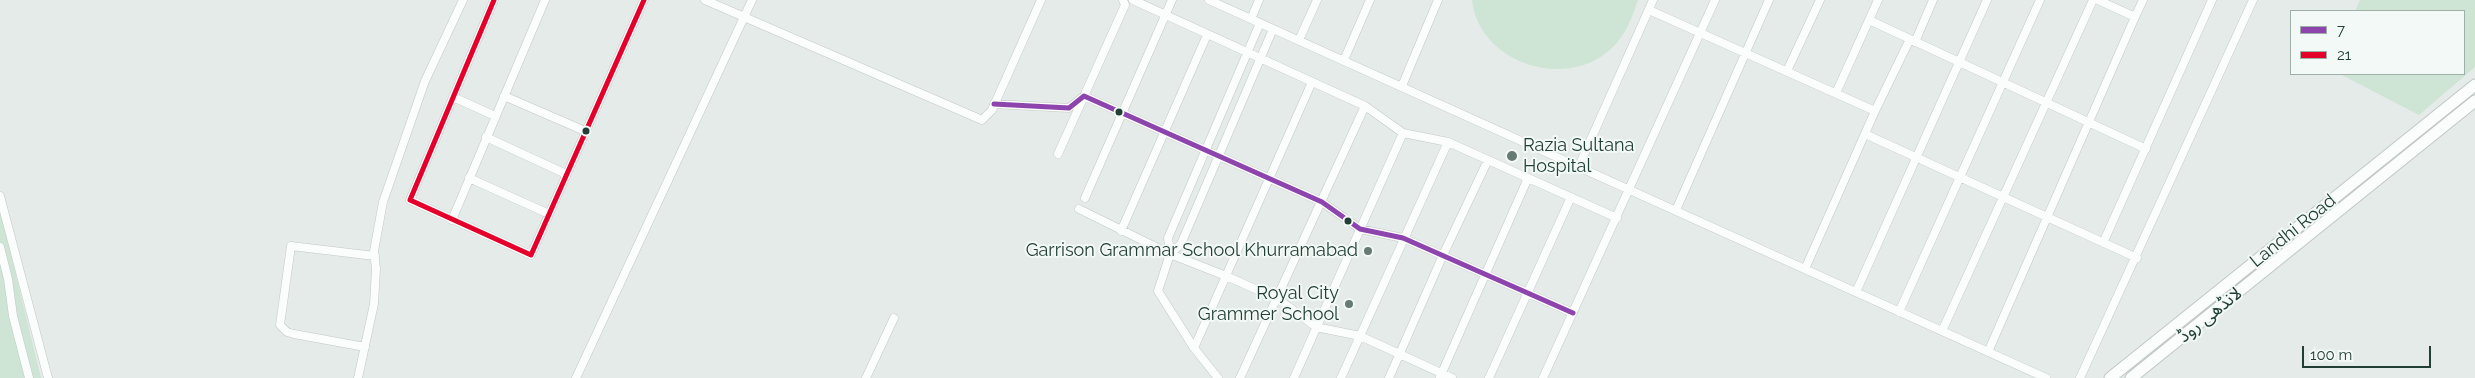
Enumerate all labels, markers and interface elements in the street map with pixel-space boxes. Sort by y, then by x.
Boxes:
legend [2290,10,2465,75]
text: 7 [2337,21,2345,39]
text: 21 [2337,46,2351,64]
unlabelled marker [1114,107,1124,117]
unlabelled marker [581,126,591,136]
place label: Razia Sultana Hospital [1523,135,1634,178]
marker: Razia Sultana Hospital [1505,149,1519,163]
street label: Landhi Road [2246,190,2340,272]
unlabelled marker [1343,216,1353,226]
place label: Garrison Grammar School Khurramabad [1026,240,1358,262]
marker: Garrison Grammar School Khurramabad [1362,245,1374,257]
place label: Royal City Grammer School [1198,283,1339,326]
street label: لانڈھی روڈ [2174,283,2246,347]
marker: Royal City Grammer School [1343,298,1355,310]
scale bar [2305,336,2434,368]
text: 100 m [2310,346,2352,364]

